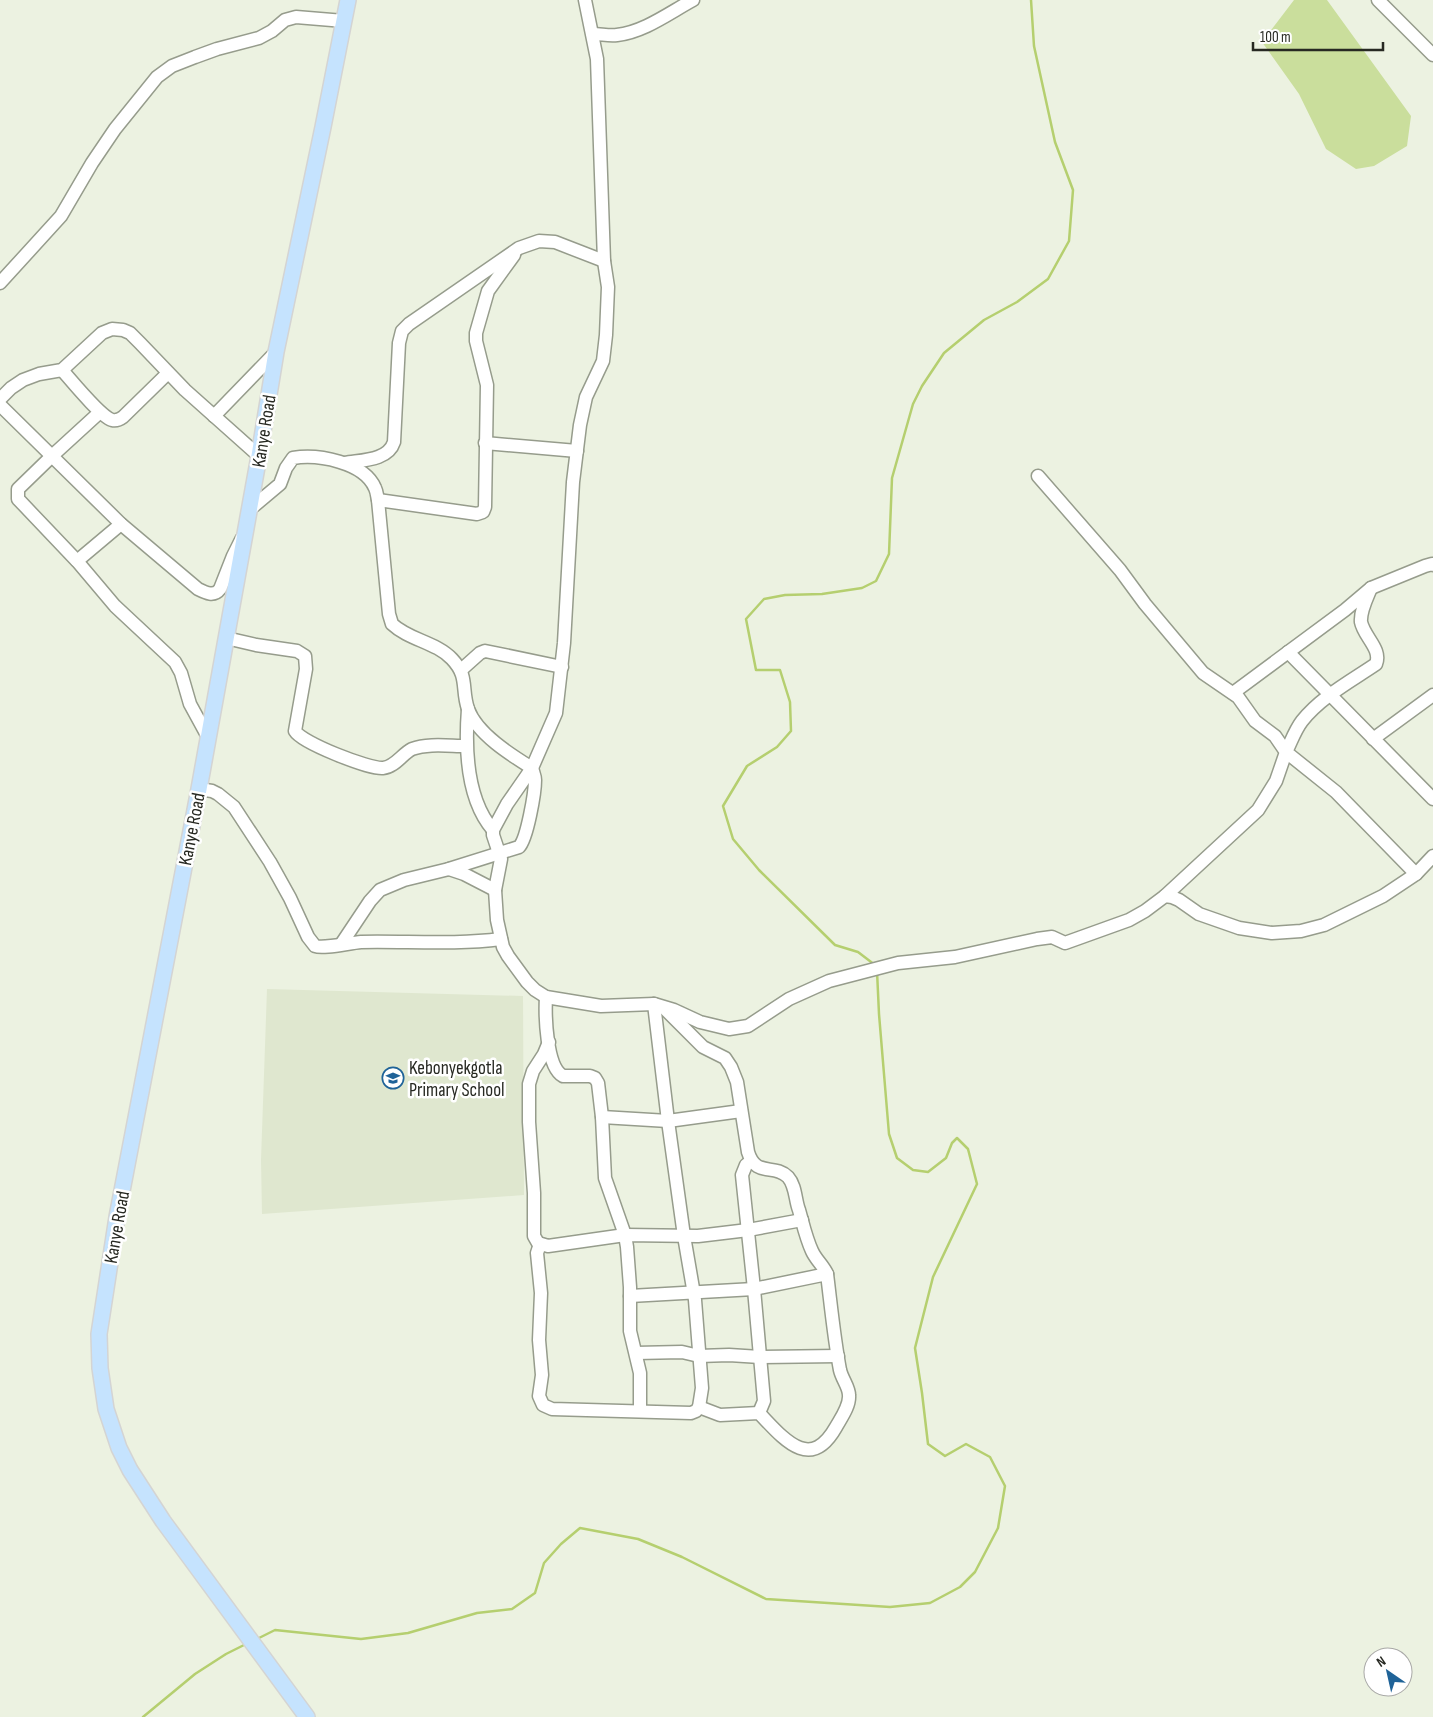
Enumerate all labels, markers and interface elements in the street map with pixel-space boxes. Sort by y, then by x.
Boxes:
scale bar [1253,20,1383,52]
text: 100 m [1260,28,1291,47]
street label: Kanye Road [247,393,282,469]
street label: Kanye Road [174,791,211,868]
place label: Kebonyekgotla Primary School [409,1057,505,1102]
school or university icon: Kebonyekgotla Primary School [381,1066,405,1090]
street label: Kanye Road [100,1189,135,1265]
north arrow [1363,1647,1413,1697]
text: N [1373,1652,1389,1671]

